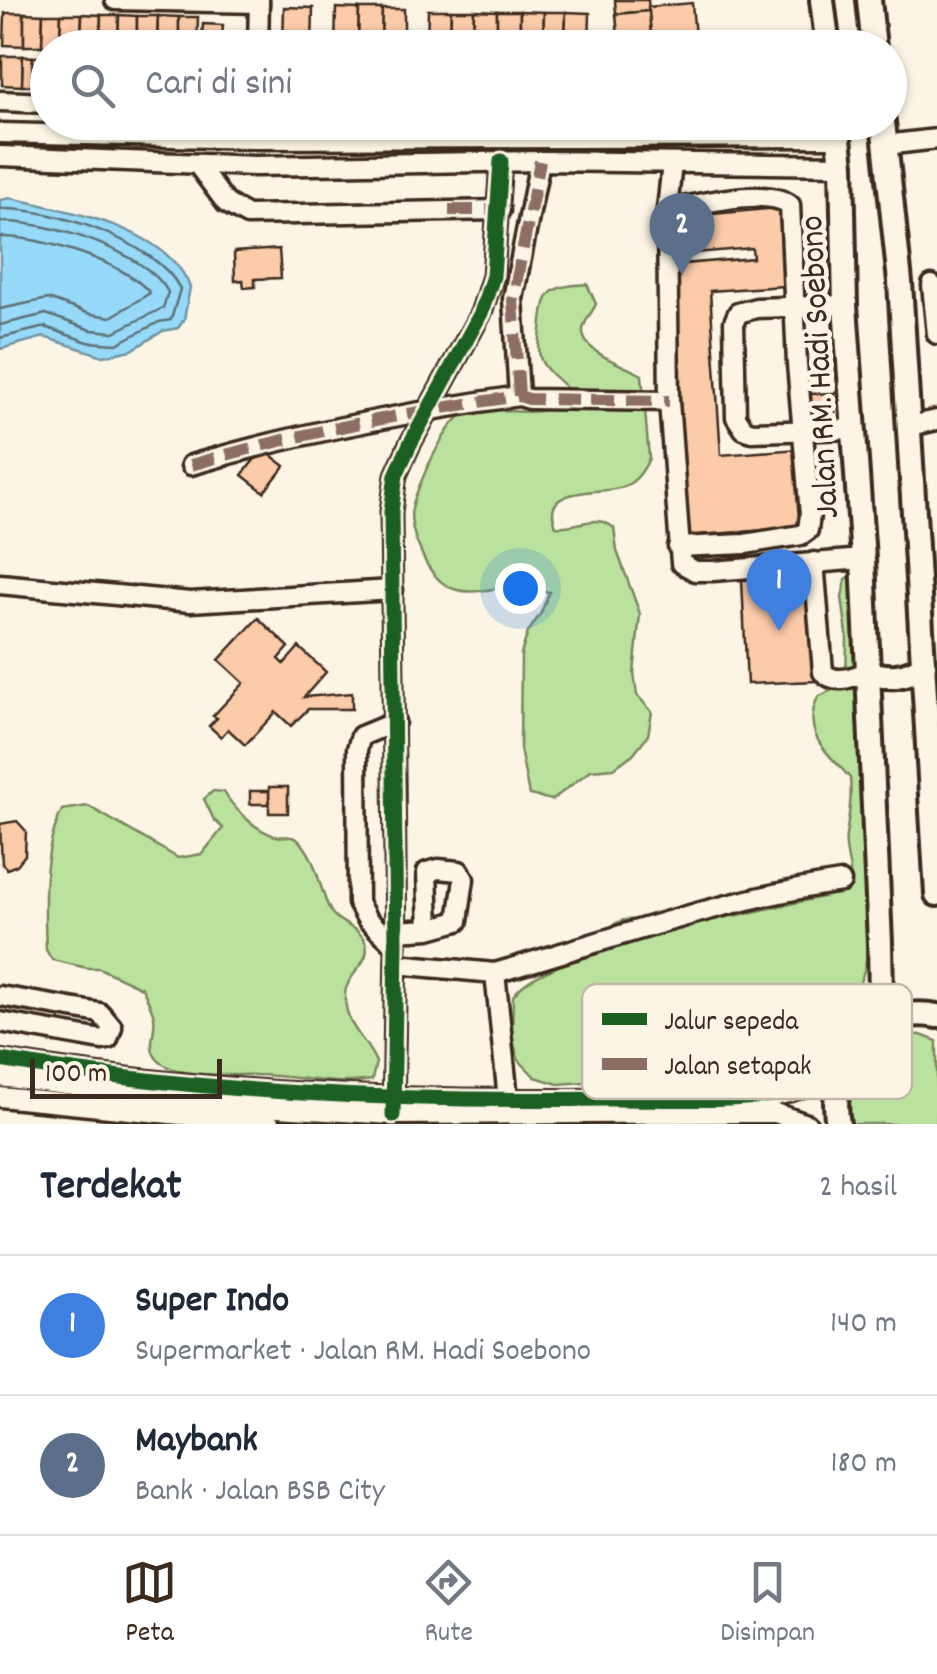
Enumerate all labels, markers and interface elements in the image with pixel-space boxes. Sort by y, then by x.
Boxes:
search box [30,30,907,140]
icon: search [65,58,120,113]
text: Cari di sini [145,58,292,113]
pin: 2 [650,192,714,275]
street label: Jalan RM. Hadi Soebono [789,214,855,520]
pin: 1 [746,548,812,631]
your location [495,563,546,614]
legend [582,984,912,1099]
text: Jalur sepeda [664,1004,799,1044]
text: Jalan setapak [664,1049,812,1089]
scale bar [30,1054,222,1098]
text: 100 m [45,1056,107,1096]
text: Terdekat [40,1159,181,1219]
text: 2 hasil [819,1166,897,1212]
text: Super Indo [135,1275,289,1330]
text: 1 [69,1302,76,1348]
text: 140 m [830,1302,897,1348]
text: Supermarket · Jalan RM. Hadi Soebono [135,1330,591,1376]
text: Maybank [135,1415,258,1470]
text: 2 [66,1442,79,1488]
text: 180 m [830,1442,897,1488]
text: Bank · Jalan BSB City [135,1470,385,1516]
tab: Peta [122,1555,177,1655]
tab: Rute [421,1555,476,1655]
tab: Disimpan [720,1555,815,1655]

